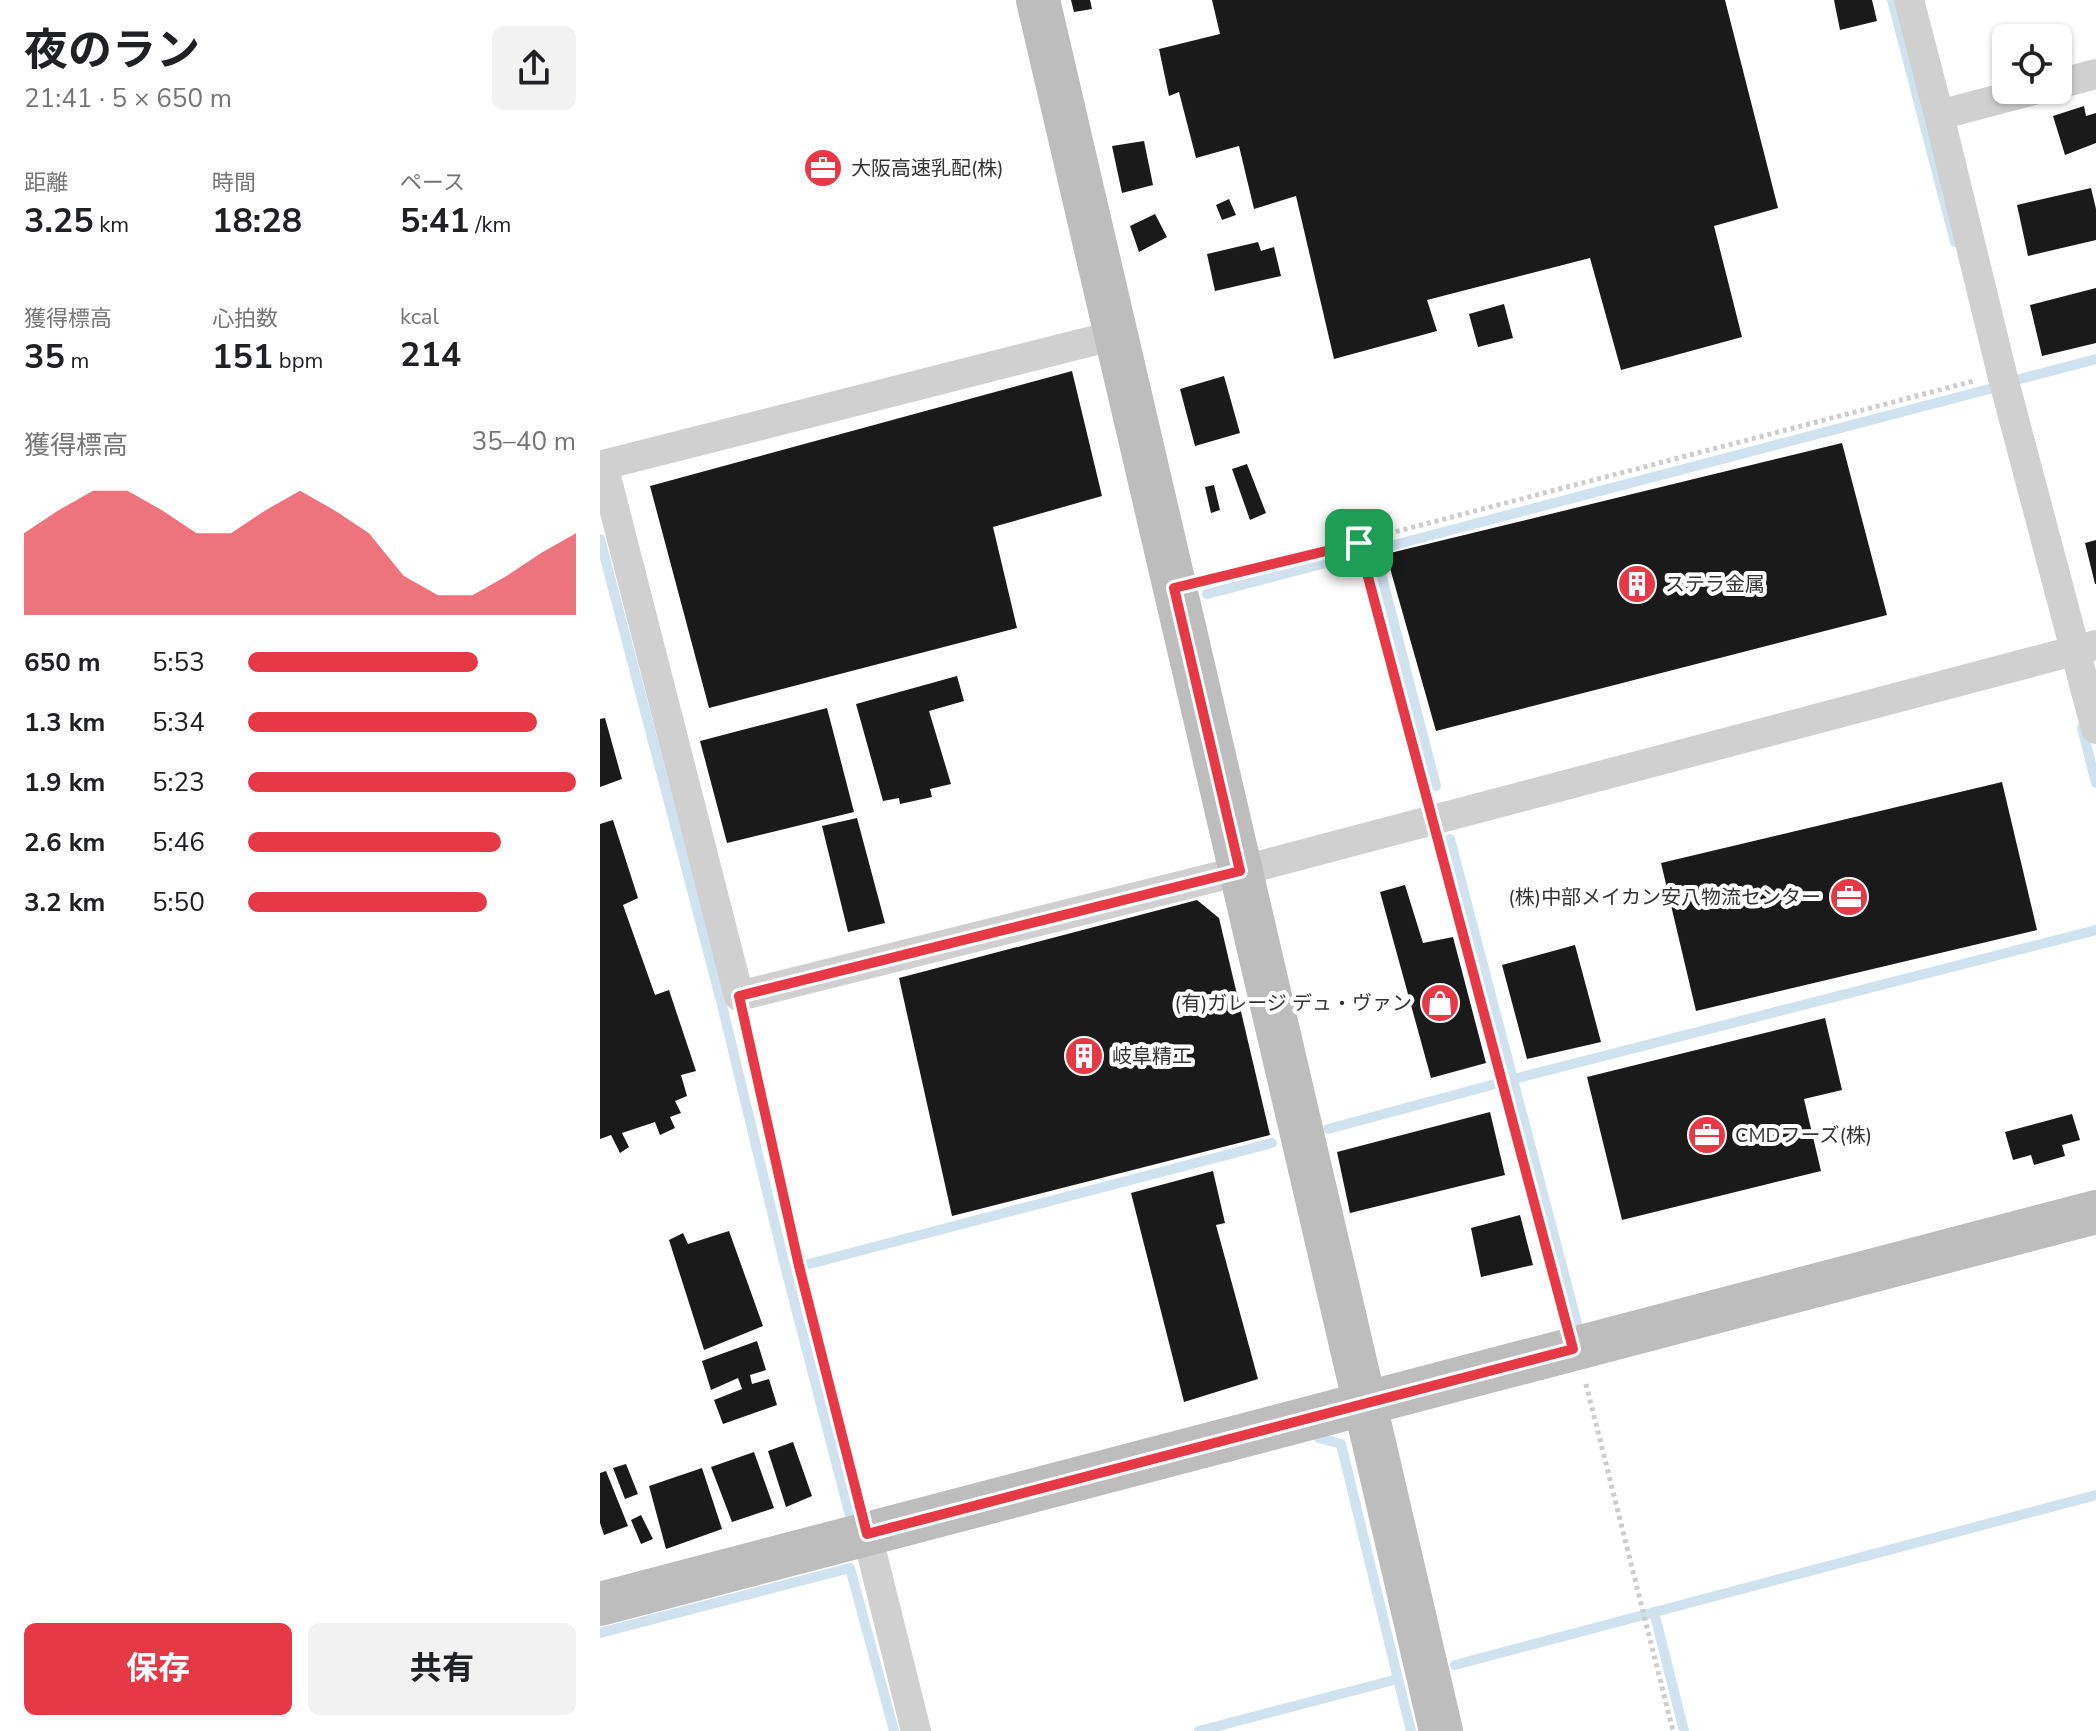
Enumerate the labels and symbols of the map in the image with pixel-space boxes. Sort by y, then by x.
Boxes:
office icon: 大阪高速乳配(株) [802,147,844,189]
place label: 大阪高速乳配(株) [851,155,1004,182]
pin [1325,509,1393,577]
building icon: ステラ金属 [1616,563,1658,605]
place label: ステラ金属 [1665,571,1765,598]
office icon: (株)中部メイカン安八物流センター [1828,876,1870,918]
place label: (株)中部メイカン安八物流センター [1508,884,1821,911]
shop icon: (有)ガレージ デュ・ヴァン [1419,982,1461,1024]
place label: (有)ガレージ デュ・ヴァン [1175,990,1412,1017]
building icon: 岐阜精工 [1063,1035,1105,1077]
place label: 岐阜精工 [1112,1043,1192,1070]
office icon: CMDフーズ(株) [1686,1114,1728,1156]
place label: CMDフーズ(株) [1735,1122,1872,1149]

